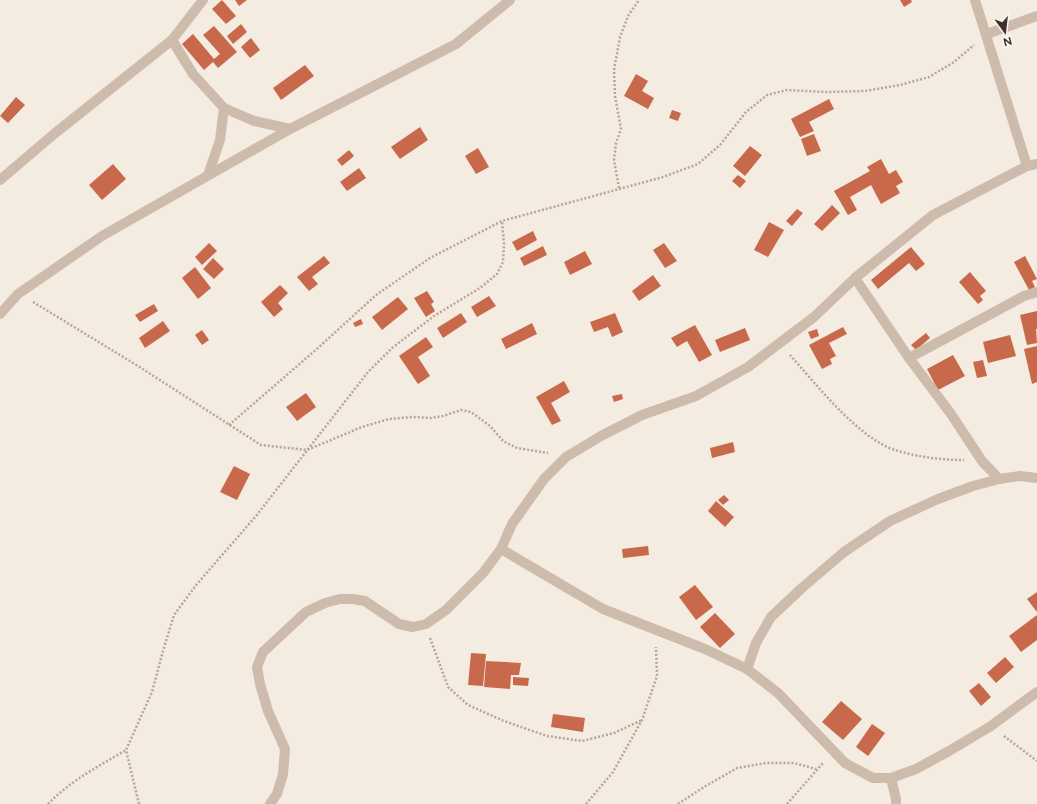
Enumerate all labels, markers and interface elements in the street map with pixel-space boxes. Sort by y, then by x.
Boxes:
north arrow [985,12,1025,52]
text: N [1002,34,1013,49]

